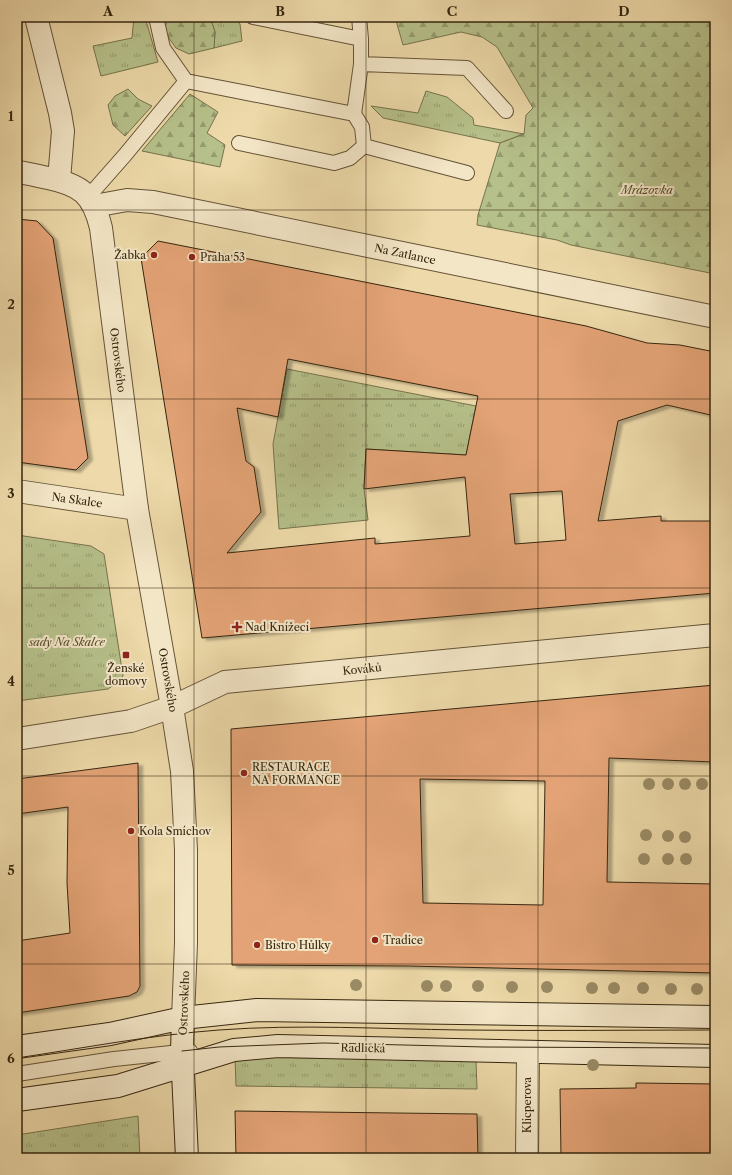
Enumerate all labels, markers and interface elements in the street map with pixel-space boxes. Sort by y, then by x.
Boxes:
text: A [102,3,114,19]
text: B [275,3,285,19]
text: C [447,3,457,19]
text: D [618,3,630,19]
text: 1 [8,108,14,124]
park label: Mrázovka [619,183,673,197]
street label: Na Zatlance [373,241,437,267]
place label: Žabka [114,248,146,262]
marker: Žabka [149,250,159,260]
place label: Praha 53 [200,250,245,264]
marker: Praha 53 [187,252,197,262]
text: 2 [7,296,15,312]
street label: Ostrovského [107,327,129,393]
text: 3 [7,485,15,501]
street label: Na Skalce [51,490,103,510]
place label: Nad Knížecí [245,620,310,634]
marker: Nad Knížecí [232,622,242,632]
park label: sady Na Skalce [28,635,106,649]
street label: Ostrovského [155,647,181,713]
marker: Ženské domovy [121,650,131,660]
street label: Kováků [342,660,382,678]
place label: Ženské domovy [105,661,148,688]
text: 4 [7,673,15,689]
place label: RESTAURACE NA FORMANCE [252,760,341,787]
marker: RESTAURACE NA FORMANCE [239,768,249,778]
place label: Kola Smíchov [139,824,212,838]
marker: Kola Smíchov [126,826,136,836]
text: 5 [7,862,15,878]
place label: Tradice [383,933,423,947]
marker: Tradice [370,935,380,945]
place label: Bistro Hůlky [265,938,331,952]
marker: Bistro Hůlky [252,940,262,950]
street label: Ostrovského [176,970,192,1036]
street label: Radlická [340,1041,386,1055]
text: 6 [7,1050,15,1066]
street label: Klicperova [520,1077,534,1133]

